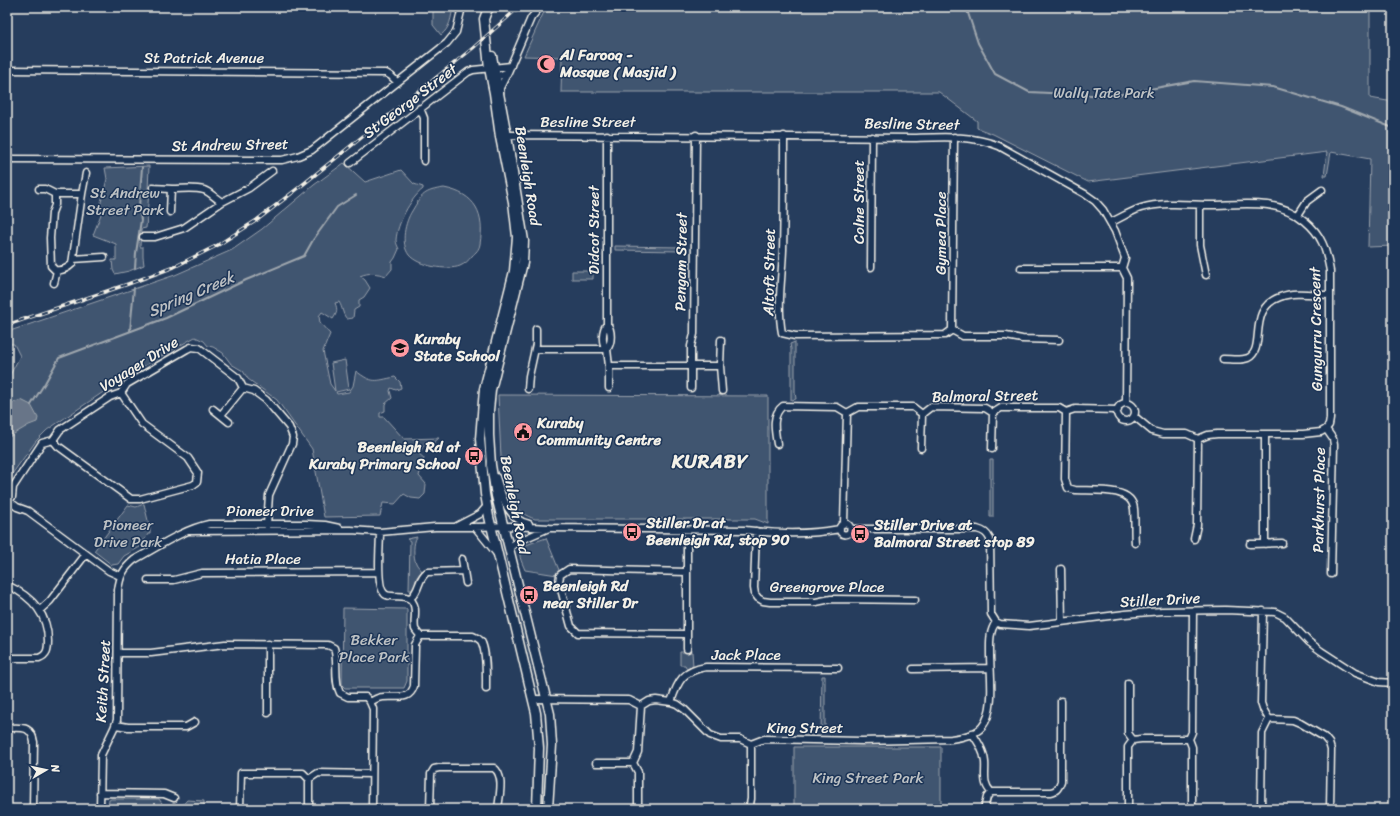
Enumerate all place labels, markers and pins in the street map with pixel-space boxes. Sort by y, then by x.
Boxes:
place label: Al Farooq - Mosque ( Masjid ) [559,42,677,85]
mosque icon: Al Farooq - Mosque ( Masjid ) [535,53,557,75]
place label: Kuraby State School [413,326,500,369]
school or university icon: Kuraby State School [389,337,411,359]
place label: Kuraby Community Centre [536,410,662,453]
public building icon: Kuraby Community Centre [512,421,534,443]
place label: Beenleigh Rd at Kuraby Primary School [308,434,461,477]
bus stop icon: Beenleigh Rd at Kuraby Primary School [463,445,485,467]
place label: Stiller Dr at Beenleigh Rd, stop 90 [645,510,790,553]
place label: Stiller Drive at Balmoral Street stop 89 [873,512,1035,555]
bus stop icon: Stiller Dr at Beenleigh Rd, stop 90 [621,521,643,543]
bus stop icon: Stiller Drive at Balmoral Street stop 89 [849,523,871,545]
place label: Beenleigh Rd near Stiller Dr [542,573,639,616]
bus stop icon: Beenleigh Rd near Stiller Dr [518,584,540,606]

